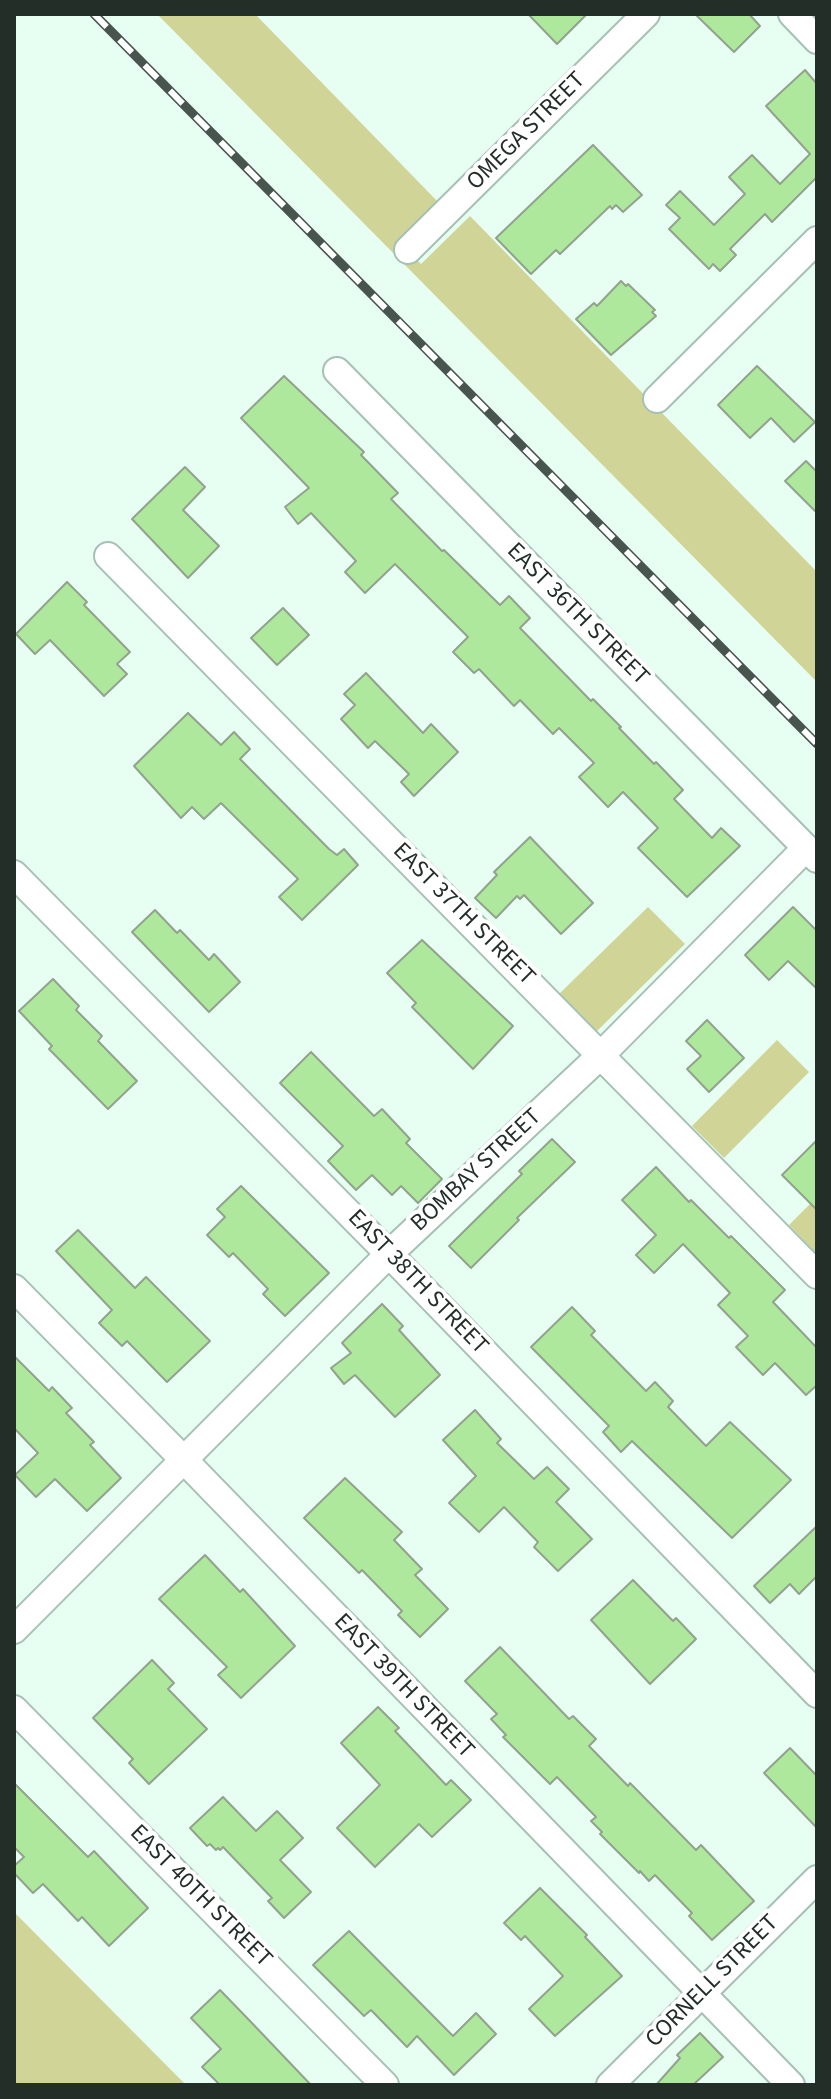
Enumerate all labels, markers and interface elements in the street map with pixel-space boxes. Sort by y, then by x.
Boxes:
street label: OMEGA STREET [462,67,592,197]
street label: EAST 36TH STREET [500,538,654,692]
street label: EAST 37TH STREET [386,838,540,992]
street label: BOMBAY STREET [406,1103,548,1239]
street label: EAST 38TH STREET [341,1205,493,1361]
street label: EAST 39TH STREET [327,1609,479,1765]
street label: EAST 40TH STREET [123,1820,277,1974]
street label: CORNELL STREET [641,1910,785,2054]

